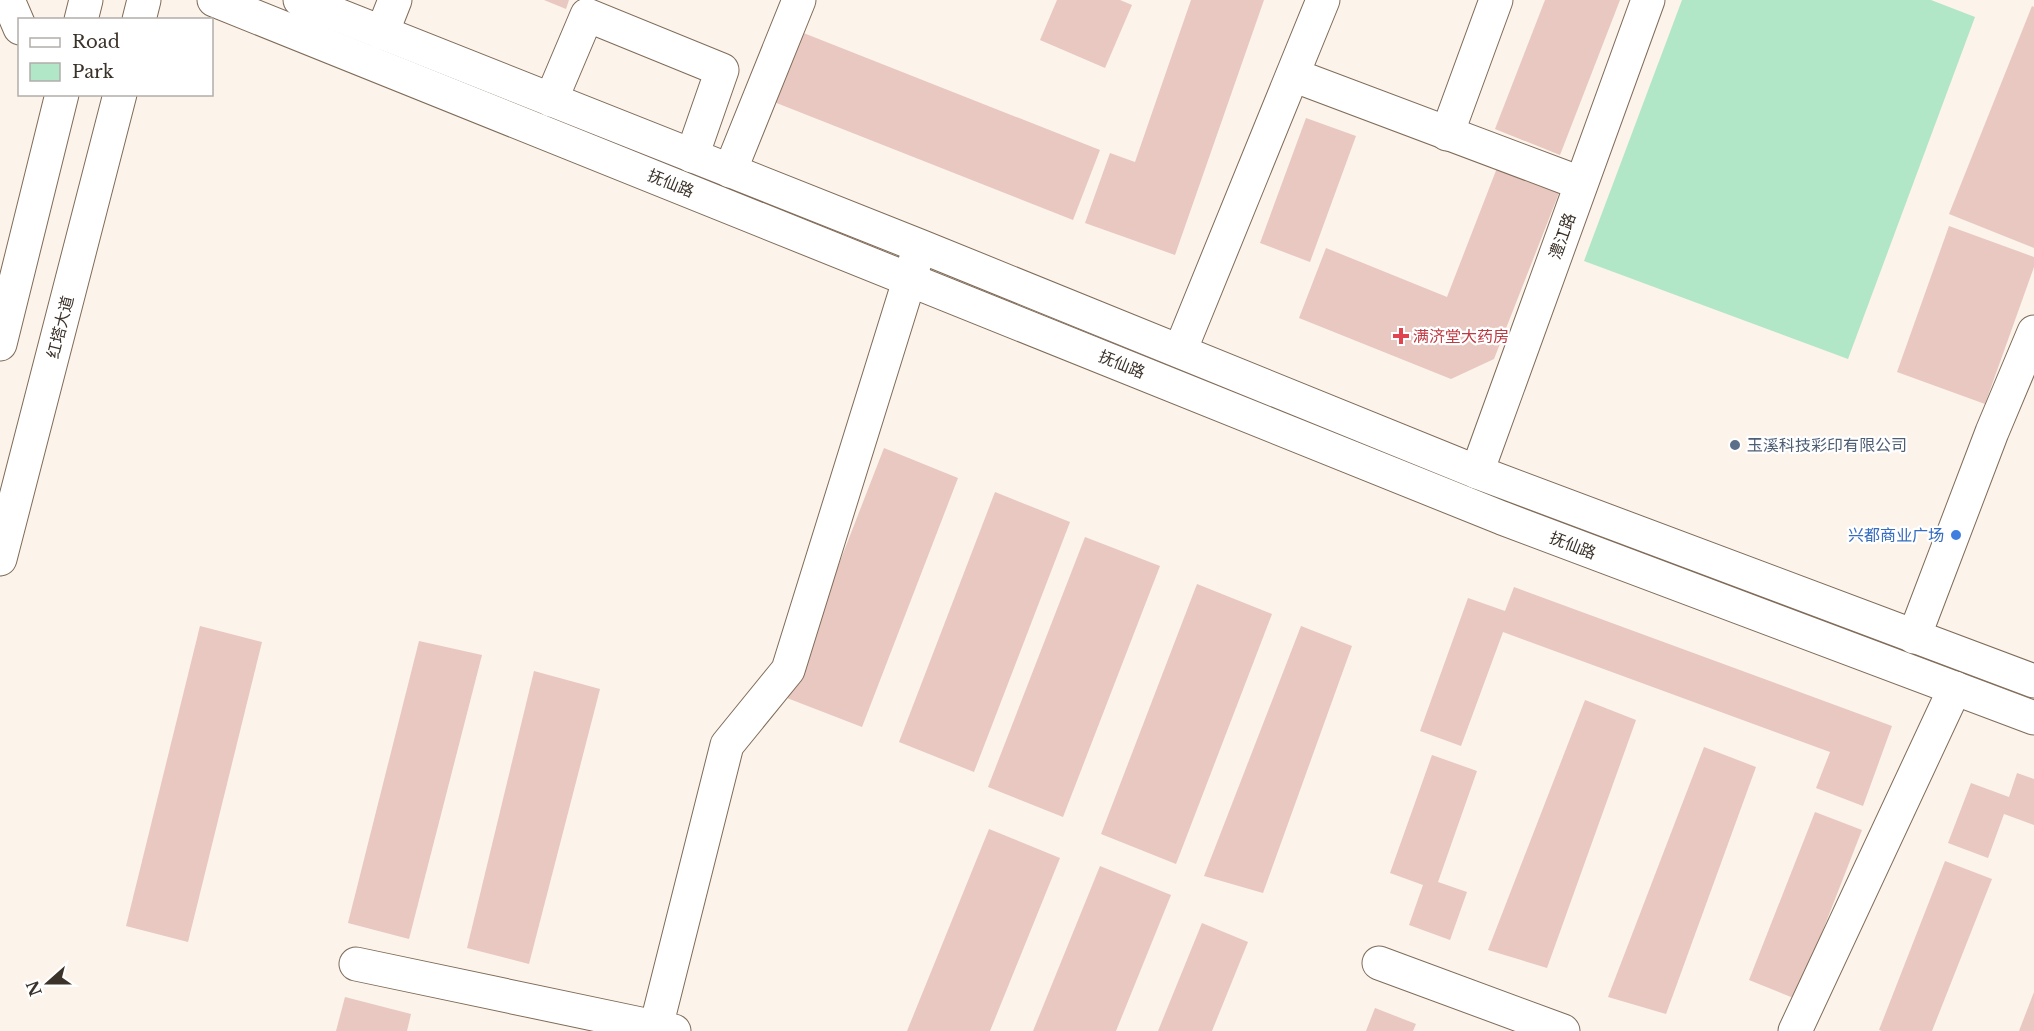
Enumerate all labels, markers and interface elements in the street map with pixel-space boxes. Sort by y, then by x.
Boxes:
legend [18,18,213,96]
text: Road [72,31,120,53]
text: Park [72,61,114,83]
street label: 抚仙路 [645,165,697,201]
street label: 澧江路 [1544,210,1580,262]
street label: 红塔大道 [43,294,77,360]
place label: 满济堂大药房 [1413,326,1509,346]
marker: 满济堂大药房 [1394,329,1408,343]
street label: 抚仙路 [1096,346,1148,382]
place label: 玉溪科技彩印有限公司 [1747,435,1907,455]
marker: 玉溪科技彩印有限公司 [1728,438,1742,452]
place label: 兴都商业广场 [1848,525,1944,545]
street label: 抚仙路 [1547,527,1599,563]
marker: 兴都商业广场 [1949,528,1963,542]
north arrow [18,953,78,1013]
text: N [22,978,46,999]

